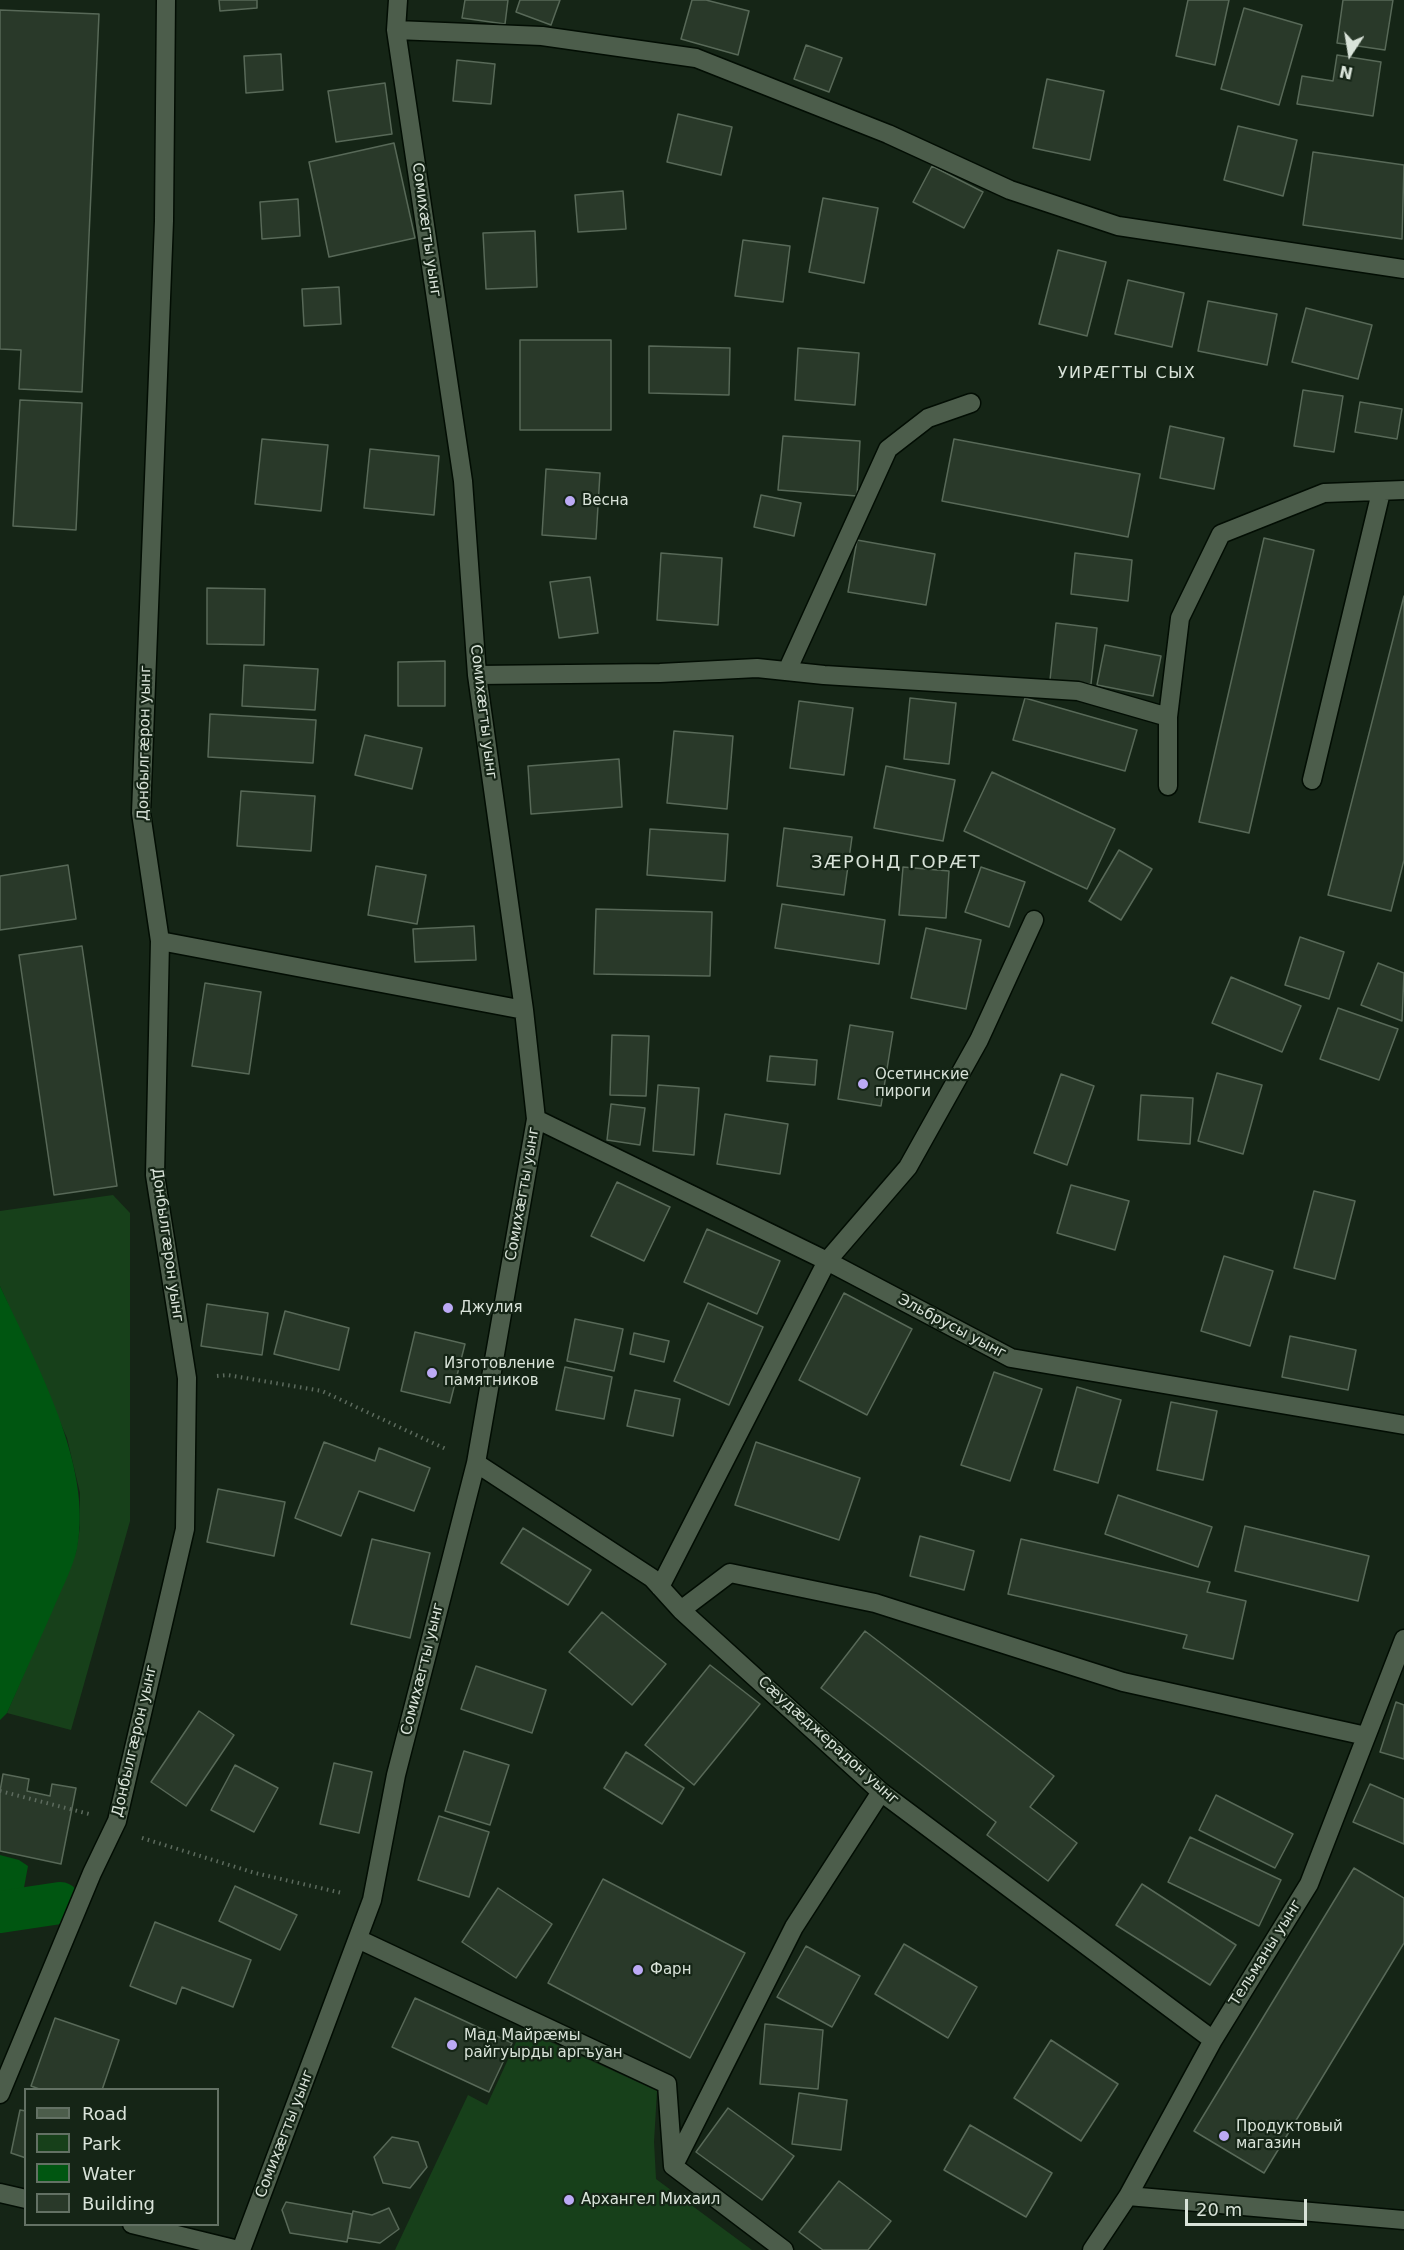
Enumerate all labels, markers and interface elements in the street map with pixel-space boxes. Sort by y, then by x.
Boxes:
north arrow [1320,24,1380,84]
text: N [1338,61,1355,83]
street label: Сомихæгты уынг [408,161,444,299]
district label: УИРÆГТЫ СЫХ [1058,364,1196,384]
place label: Весна [582,492,629,510]
marker: Весна [563,494,577,508]
street label: Сомихæгты уынг [466,643,500,781]
street label: Донбылгæрон уынг [135,665,155,821]
district label: ЗÆРОНД ГОРÆТ [811,852,981,874]
place label: Осетинские пироги [875,1066,969,1101]
marker: Осетинские пироги [856,1077,870,1091]
street label: Сомихæгты уынг [502,1125,544,1263]
street label: Донбылгæрон уынг [147,1167,187,1323]
street label: Эльбрусы уынг [895,1291,1009,1363]
place label: Джулия [460,1299,522,1317]
marker: Джулия [441,1301,455,1315]
place label: Изготовление памятников [444,1355,555,1390]
marker: Изготовление памятников [425,1366,439,1380]
street label: Сомихæгты уынг [398,1601,448,1737]
street label: Донбылгæрон уынг [109,1663,161,1819]
street label: Сæудæджерадон уынг [754,1673,902,1809]
street label: Тельманы уынг [1226,1896,1306,2010]
place label: Фарн [650,1961,691,1979]
marker: Фарн [631,1963,645,1977]
place label: Мад Майрæмы райгуырды аргъуан [464,2027,623,2062]
marker: Мад Майрæмы райгуырды аргъуан [445,2038,459,2052]
street label: Сомихæгты уынг [252,2067,318,2201]
legend [24,2088,219,2226]
text: Road [82,2103,127,2124]
place label: Продуктовый магазин [1236,2118,1343,2153]
marker: Продуктовый магазин [1217,2129,1231,2143]
text: Park [82,2133,121,2154]
text: Water [82,2163,135,2184]
scale bar [1188,2187,1310,2225]
place label: Архангел Михаил [581,2191,720,2209]
text: Building [82,2193,155,2214]
marker: Архангел Михаил [562,2193,576,2207]
text: 20 m [1196,2199,1242,2220]

